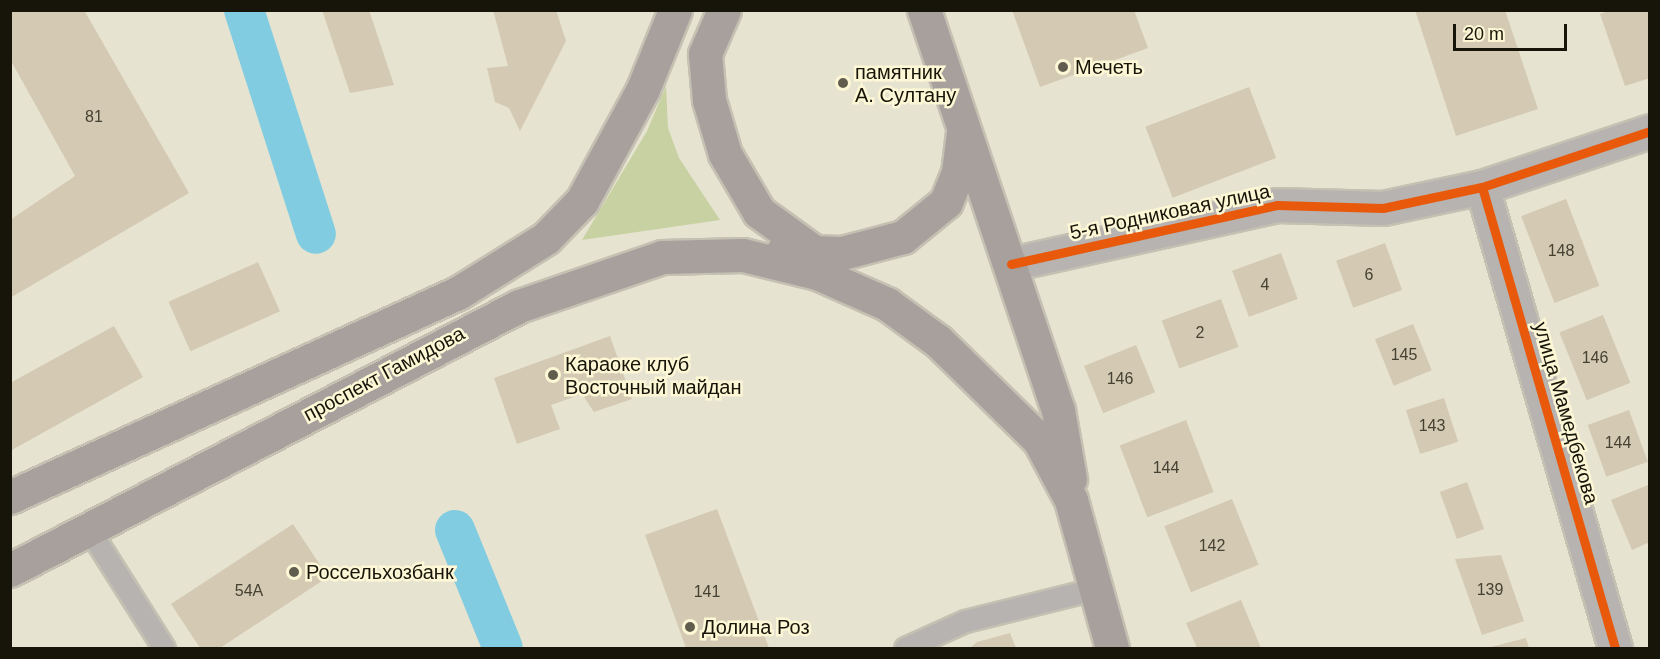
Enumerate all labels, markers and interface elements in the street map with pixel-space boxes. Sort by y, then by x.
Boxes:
scale bar [1456,12,1570,50]
text: 20 m [1464,24,1504,44]
place label: Мечеть [1075,55,1143,79]
place label: памятник А. Султану [855,60,956,107]
marker: Мечеть [1056,60,1070,74]
marker: памятник А. Султану [836,76,850,90]
house number: 81 [85,107,103,127]
street label: 5-я Родниковая улица [1068,179,1272,245]
house number: 148 [1548,241,1574,261]
house number: 6 [1365,265,1373,285]
house number: 4 [1261,275,1269,295]
street label: улица Мамедбекова [1528,319,1604,507]
street label: проспект Гамидова [299,321,469,427]
house number: 2 [1196,323,1204,343]
house number: 145 [1391,345,1417,365]
house number: 146 [1582,348,1608,368]
place label: Караоке клуб Восточный майдан [565,352,742,399]
marker: Караоке клуб Восточный майдан [546,368,560,382]
house number: 146 [1107,369,1133,389]
house number: 143 [1419,416,1445,436]
house number: 144 [1605,433,1631,453]
house number: 144 [1153,458,1179,478]
house number: 142 [1199,536,1225,556]
place label: Россельхозбанк [306,560,454,584]
marker: Россельхозбанк [287,565,301,579]
house number: 139 [1477,580,1503,600]
house number: 54А [235,581,263,601]
house number: 141 [694,582,720,602]
place label: Долина Роз [702,615,810,639]
marker: Долина Роз [683,620,697,634]

